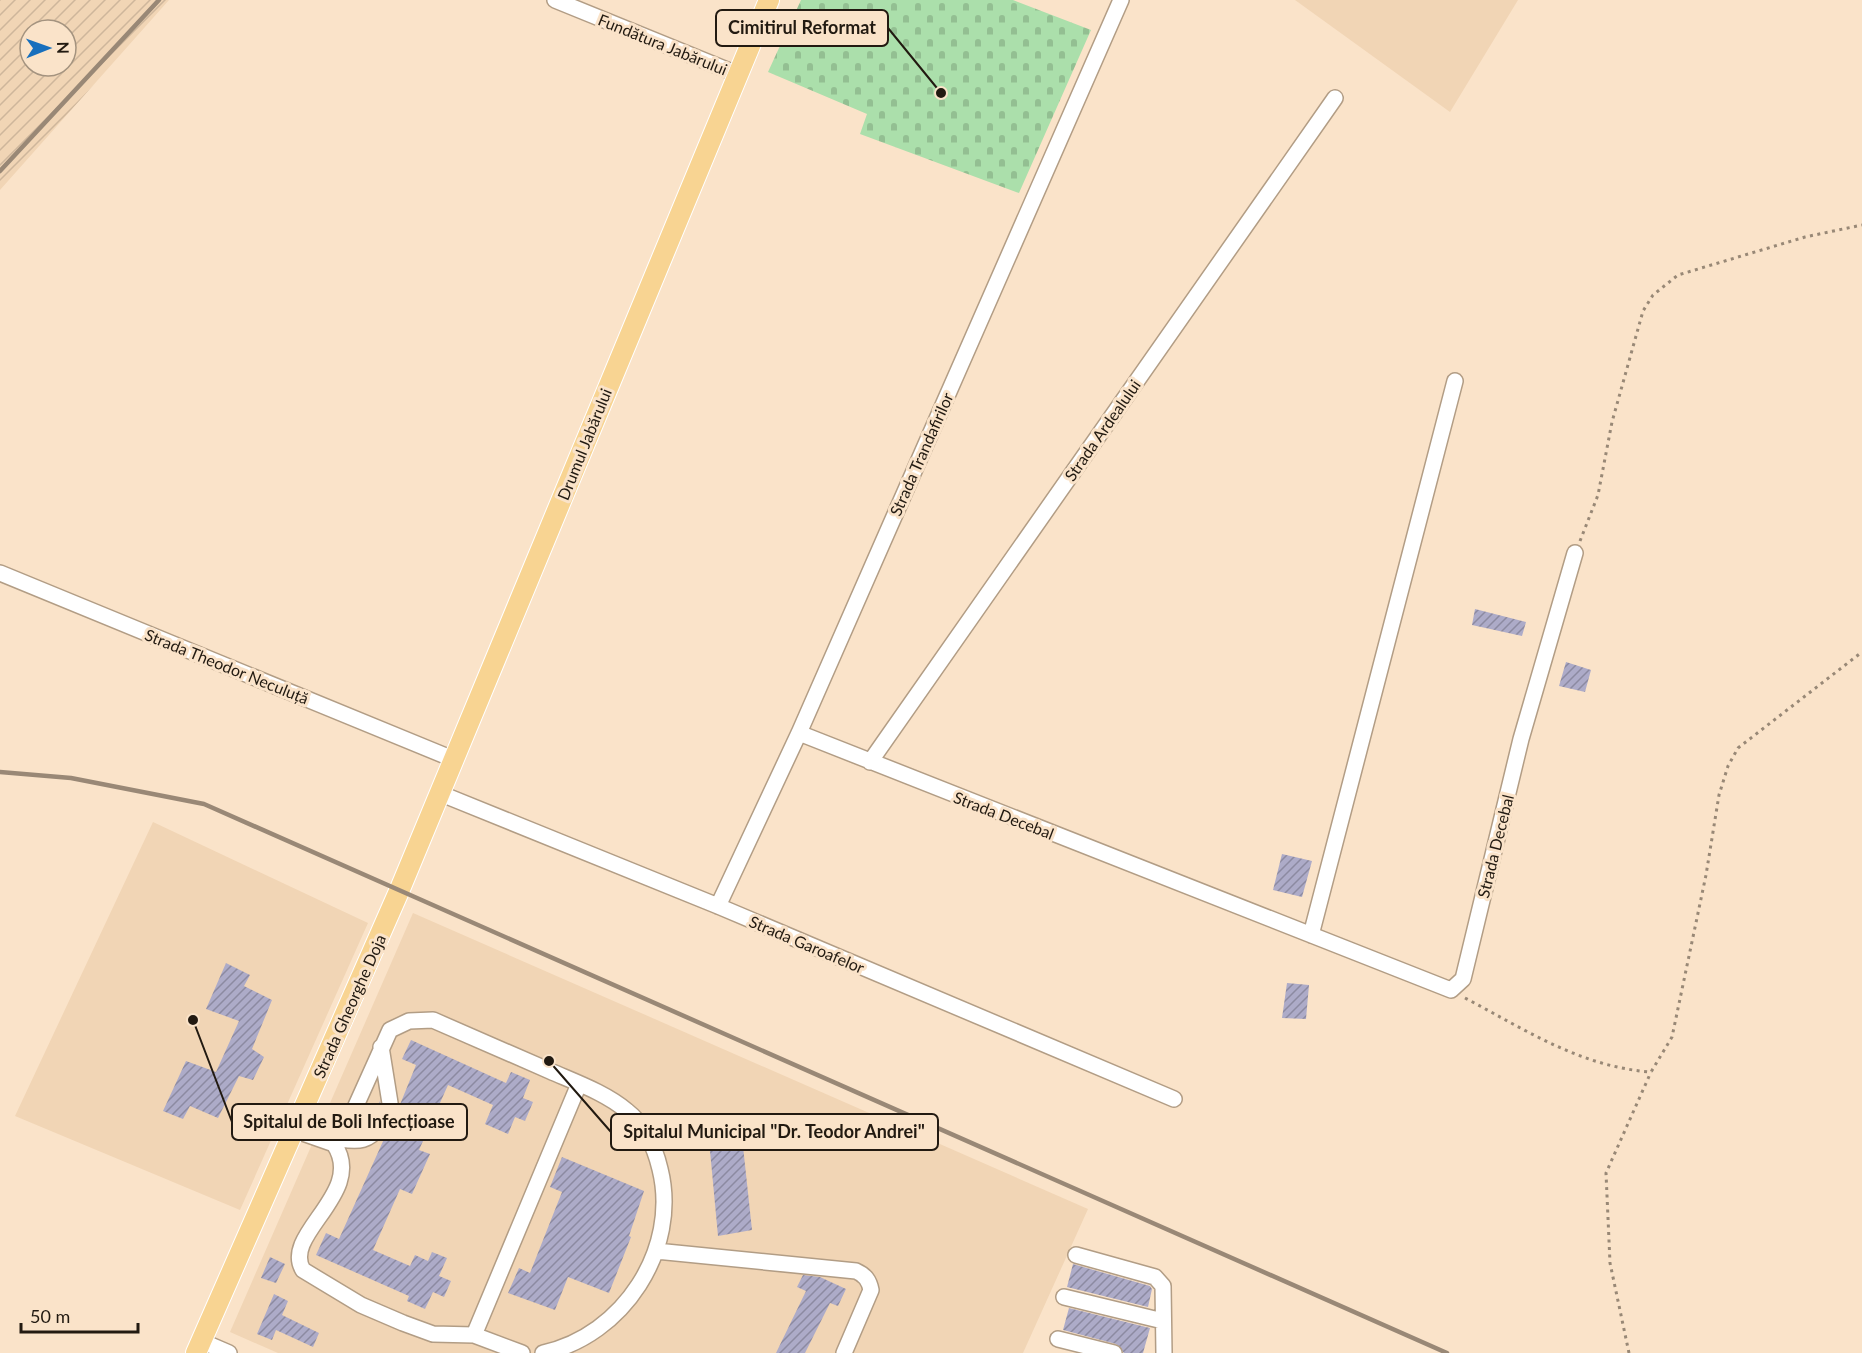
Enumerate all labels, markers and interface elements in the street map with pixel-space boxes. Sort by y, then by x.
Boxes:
street label: Fundătura Jabărului [596,9,730,79]
callout: Cimitirul Reformat [716,10,888,46]
text: Cimitirul Reformat [728,16,876,38]
north arrow [18,18,78,78]
text: N [54,41,73,54]
street label: Strada Ardealului [1060,376,1144,484]
street label: Drumul Jabărului [553,385,615,503]
street label: Strada Trandafirilor [885,389,957,519]
street label: Strada Theodor Neculuță [142,624,312,708]
street label: Strada Decebal [951,787,1057,843]
street label: Strada Decebal [1473,792,1517,900]
street label: Strada Garoafelor [747,911,868,977]
street label: Strada Gheorghe Doja [309,931,389,1081]
callout: Spitalul de Boli Infecțioase [232,1104,467,1140]
text: Spitalul de Boli Infecțioase [243,1110,455,1132]
callout: Spitalul Municipal "Dr. Teodor Andrei" [611,1114,938,1150]
text: Spitalul Municipal "Dr. Teodor Andrei" [623,1120,925,1142]
scale bar [21,1296,138,1334]
text: 50 m [30,1305,70,1327]

